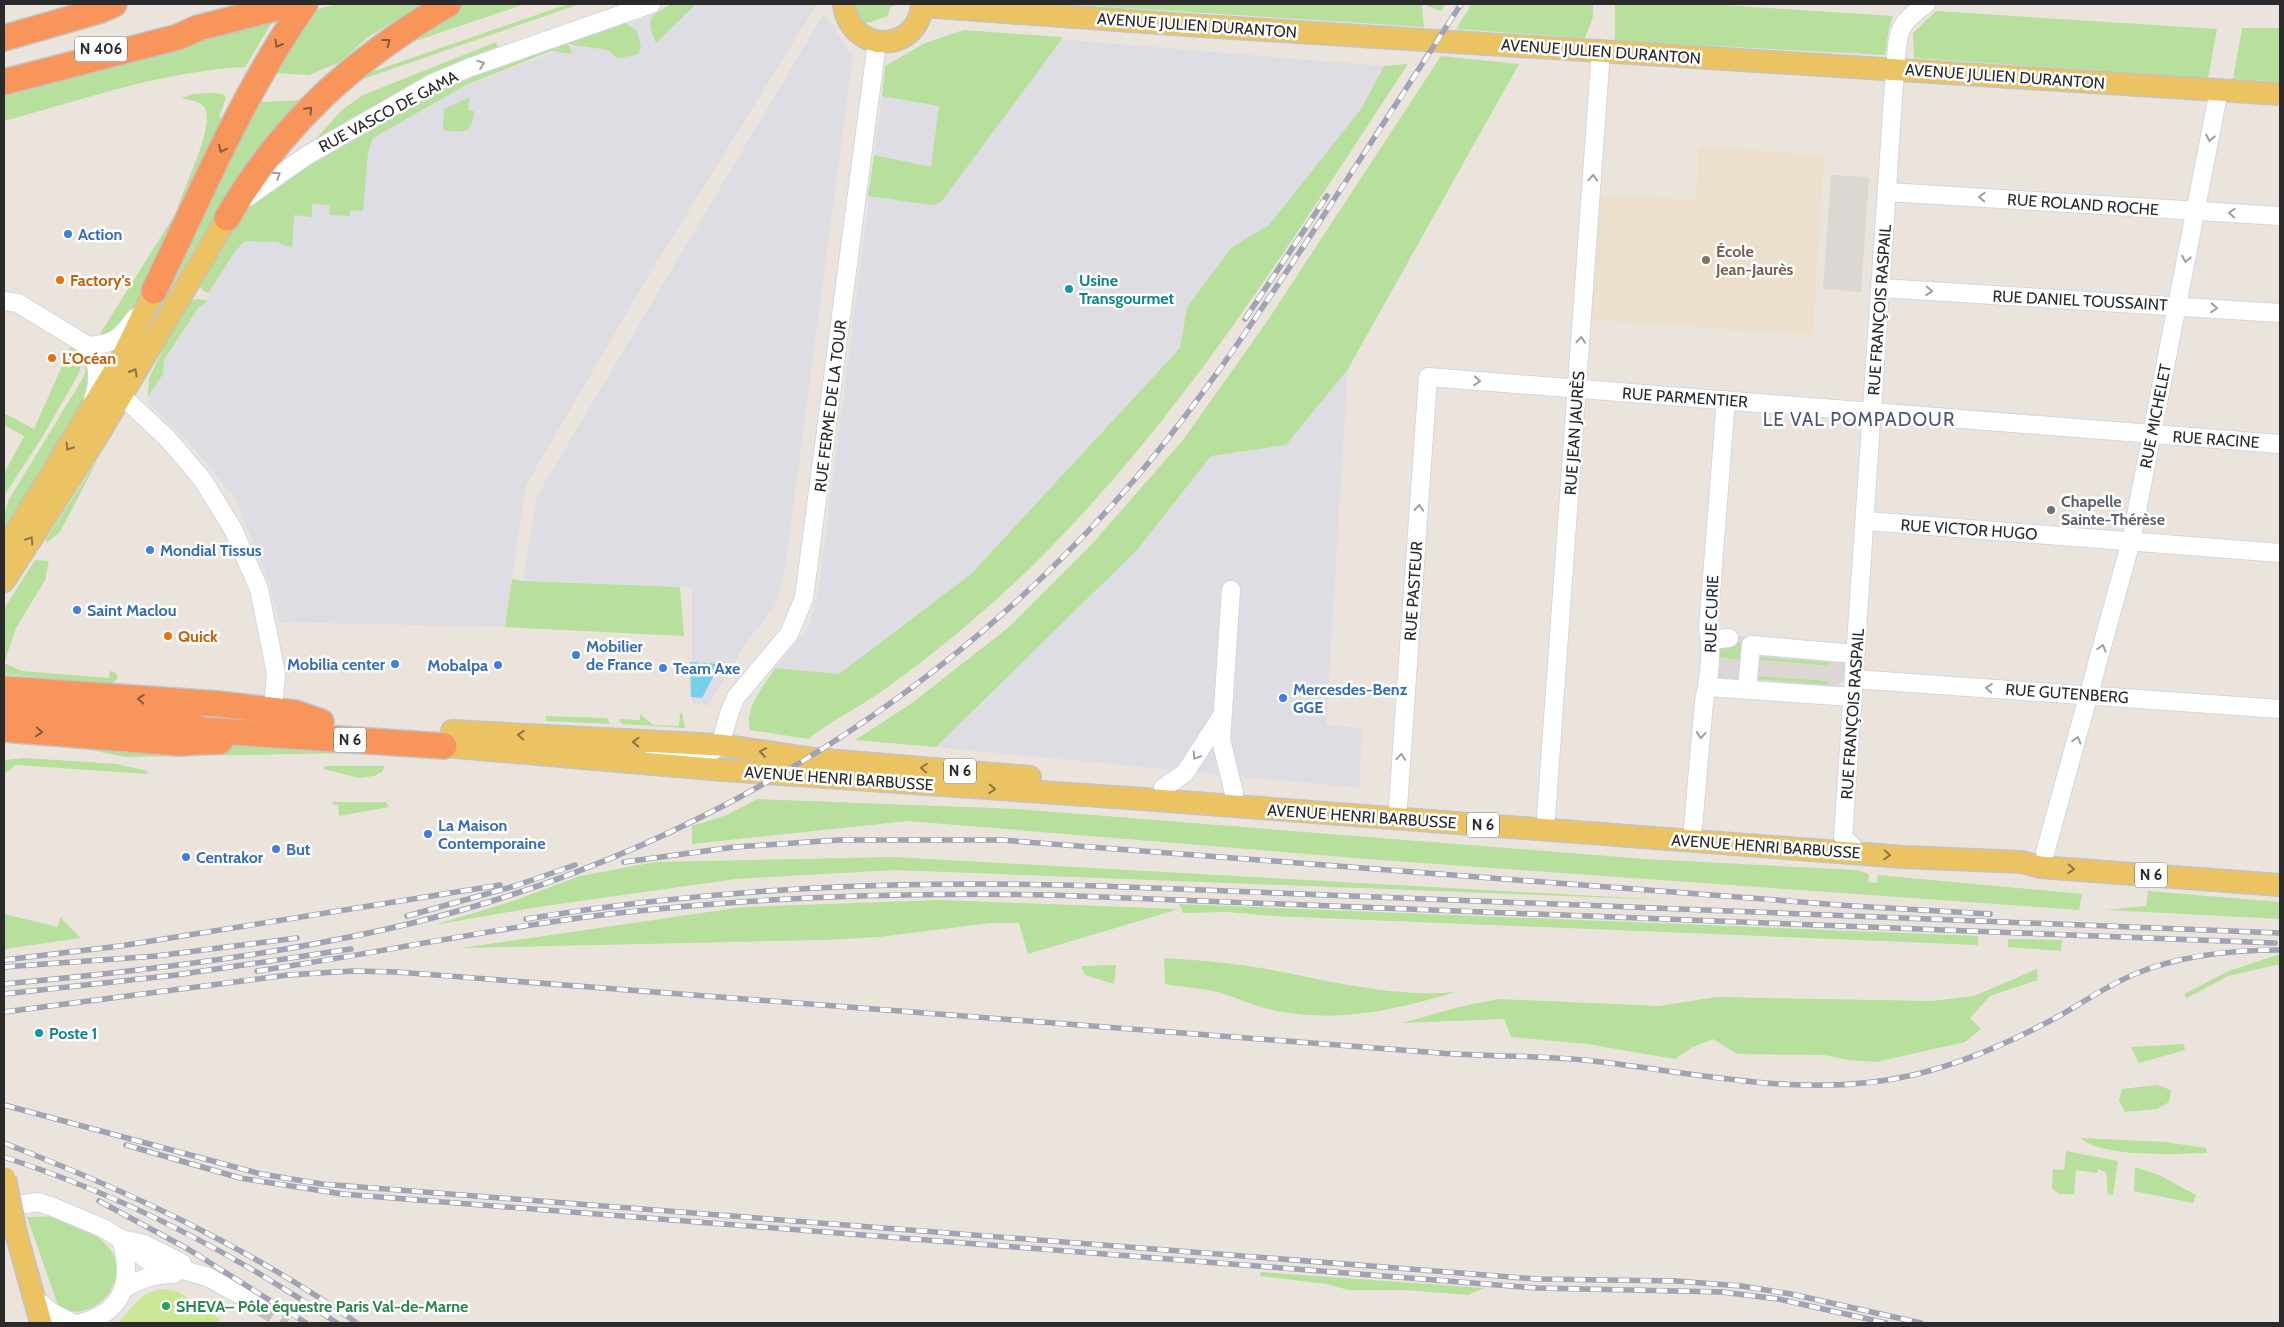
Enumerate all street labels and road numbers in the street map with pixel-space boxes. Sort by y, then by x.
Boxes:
street label: AVENUE JULIEN DURANTON [1096,9,1297,42]
street label: AVENUE JULIEN DURANTON [1500,35,1701,68]
road number: N 406 [75,36,127,62]
street label: AVENUE JULIEN DURANTON [1904,60,2105,93]
street label: RUE VASCO DE GAMA [315,67,461,156]
street label: RUE ROLAND ROCHE [2006,190,2160,219]
street label: RUE FRANÇOIS RASPAIL [1864,224,1895,396]
street label: RUE DANIEL TOUSSAINT [1992,286,2168,315]
street label: RUE FERME DE LA TOUR [811,319,851,493]
street label: RUE MICHELET [2136,362,2175,470]
street label: RUE JEAN JAURÈS [1561,370,1588,496]
street label: RUE PARMENTIER [1622,384,1749,411]
street label: RUE RACINE [2172,427,2260,452]
street label: RUE VICTOR HUGO [1900,515,2038,544]
street label: RUE PASTEUR [1401,540,1426,642]
street label: RUE CURIE [1701,575,1722,653]
street label: RUE FRANÇOIS RASPAIL [1837,628,1868,800]
street label: RUE GUTENBERG [2005,680,2129,707]
road number: N 6 [334,728,366,752]
road number: N 6 [944,758,976,784]
street label: AVENUE HENRI BARBUSSE [744,762,934,795]
street label: AVENUE HENRI BARBUSSE [1267,800,1457,833]
road number: N 6 [1467,812,1499,838]
street label: AVENUE HENRI BARBUSSE [1671,830,1861,863]
road number: N 6 [2135,862,2167,888]

